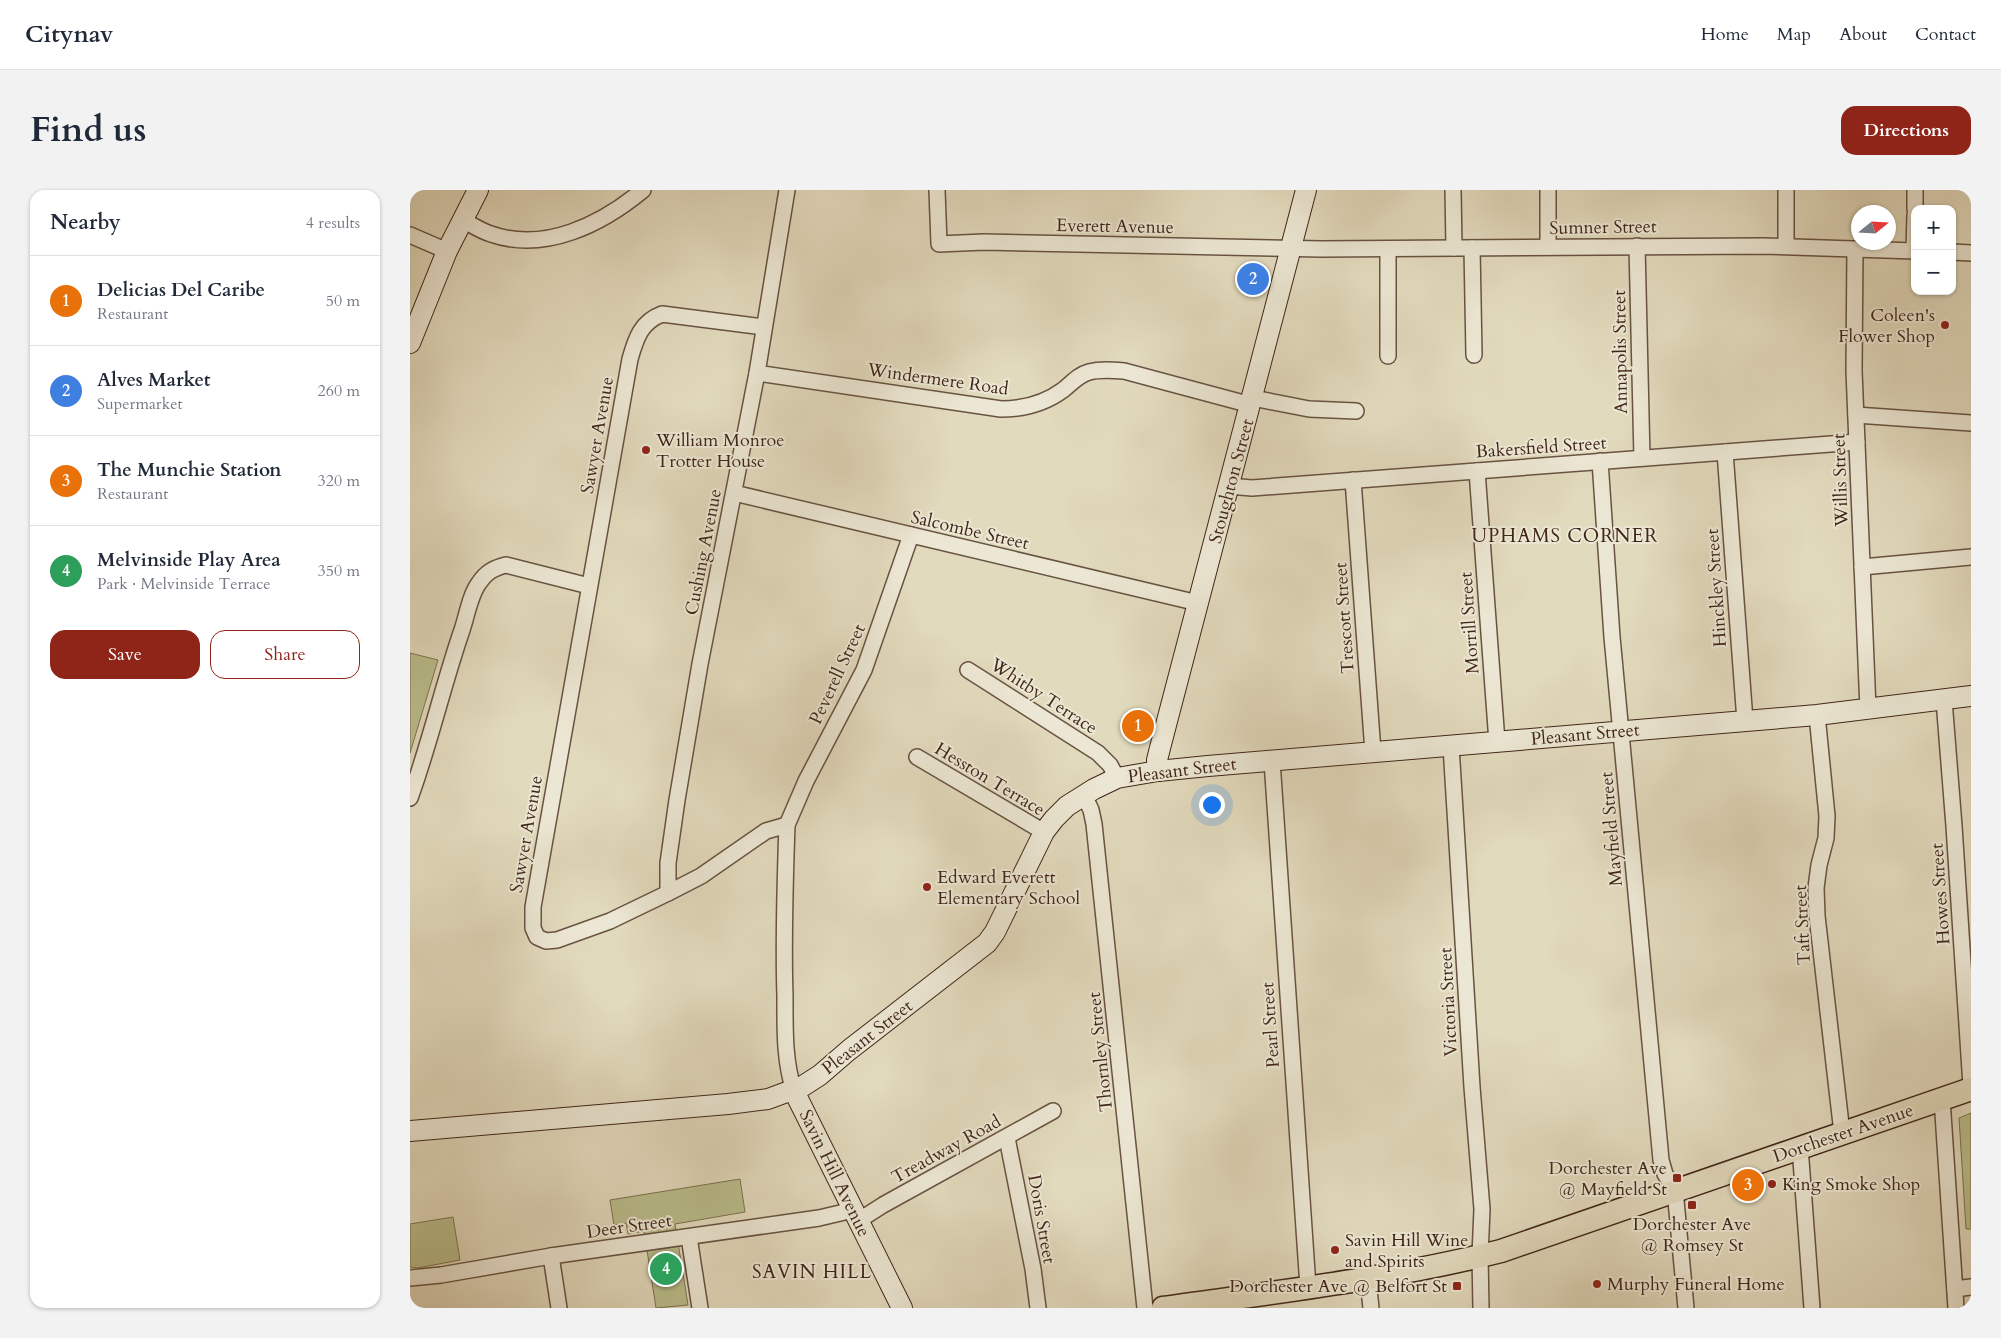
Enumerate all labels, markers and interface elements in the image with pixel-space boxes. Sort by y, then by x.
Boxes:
text: Citynav [25,18,113,51]
text: Home [1701,22,1749,47]
text: Map [1777,22,1811,47]
text: About [1839,22,1887,47]
text: Contact [1915,22,1976,47]
text: Find us [30,106,146,154]
button: Directions [1841,106,1971,155]
north arrow [1851,205,1896,250]
map controls [1911,205,1956,295]
button: + [1911,205,1956,250]
text: Nearby [50,208,121,237]
text: 4 results [306,212,360,234]
street label: Everett Avenue [1056,213,1174,240]
street label: Sumner Street [1549,214,1657,241]
button: − [1911,250,1956,295]
pin: 2 [1237,260,1269,298]
text: Delicias Del Caribe [97,277,265,303]
street label: Annapolis Street [1607,289,1634,414]
text: 1 [62,290,70,312]
text: 50 m [326,290,360,312]
text: Restaurant [97,303,168,325]
place label: Coleen's Flower Shop [1838,303,1935,349]
marker: Coleen's Flower Shop [1939,319,1951,331]
street label: Windermere Road [865,357,1010,402]
text: Alves Market [97,367,211,393]
street label: Sawyer Avenue [575,374,620,496]
text: 2 [62,380,70,402]
text: 260 m [318,380,360,402]
text: Supermarket [97,393,183,415]
street label: Stoughton Street [1203,416,1260,546]
place label: William Monroe Trotter House [655,428,784,474]
street label: Bakersfield Street [1475,430,1608,465]
street label: Willis Street [1826,433,1855,528]
marker: William Monroe Trotter House [640,444,652,456]
text: The Munchie Station [97,457,282,483]
text: 3 [62,470,70,492]
text: 320 m [318,470,360,492]
text: Restaurant [97,483,168,505]
street label: Cushing Avenue [679,487,728,617]
street label: Salcombe Street [908,505,1032,556]
district label: UPHAMS CORNER [1472,523,1658,549]
street label: Hinckley Street [1700,528,1733,648]
text: Melvinside Play Area [97,547,281,573]
text: 4 [62,560,70,582]
text: 350 m [318,560,360,582]
street label: Trescott Street [1328,561,1361,674]
street label: Morrill Street [1453,571,1486,675]
text: Park · Melvinside Terrace [97,573,271,595]
street label: Peverell Street [803,620,872,728]
button: Save [50,630,200,679]
button: Share [210,630,360,679]
street label: Whitby Terrace [984,652,1102,740]
pin: 1 [1122,707,1154,745]
street label: Pleasant Street [1530,717,1641,752]
street label: Hesston Terrace [930,737,1050,822]
street label: Pleasant Street [1126,751,1238,790]
street label: Mayfield Street [1594,770,1629,887]
street label: Sawyer Avenue [504,773,549,895]
your location [1199,792,1225,818]
street label: Howes Street [1924,842,1957,945]
place label: Edward Everett Elementary School [937,865,1080,911]
marker: Edward Everett Elementary School [921,881,933,893]
street label: Taft Street [1788,884,1817,966]
street label: Victoria Street [1433,946,1464,1057]
street label: Pearl Street [1255,981,1286,1069]
street label: Thornley Street [1082,991,1119,1113]
street label: Pleasant Street [817,994,918,1081]
street label: Dorchester Avenue [1770,1098,1917,1169]
street label: Savin Hill Avenue [793,1105,876,1241]
street label: Treadway Road [887,1109,1006,1190]
place label: Dorchester Ave @ Mayfield St [1548,1156,1667,1202]
pin: 3 [1732,1166,1764,1204]
marker: Dorchester Ave @ Mayfield St [1671,1172,1683,1184]
place label: King Smoke Shop [1782,1172,1920,1197]
street label: Doris Street [1021,1173,1062,1266]
marker: King Smoke Shop [1766,1178,1778,1190]
marker: Dorchester Ave @ Romsey St [1686,1199,1698,1211]
street label: Deer Street [585,1208,674,1245]
place label: Dorchester Ave @ Romsey St [1633,1212,1751,1258]
place label: Savin Hill Wine and Spirits [1345,1228,1468,1274]
marker: Savin Hill Wine and Spirits [1329,1244,1341,1256]
pin: 4 [650,1250,682,1288]
district label: SAVIN HILL [752,1259,872,1285]
place label: Murphy Funeral Home [1607,1272,1785,1297]
place label: Dorchester Ave @ Belfort St [1229,1274,1447,1299]
marker: Murphy Funeral Home [1591,1278,1603,1290]
marker: Dorchester Ave @ Belfort St [1451,1280,1463,1292]

